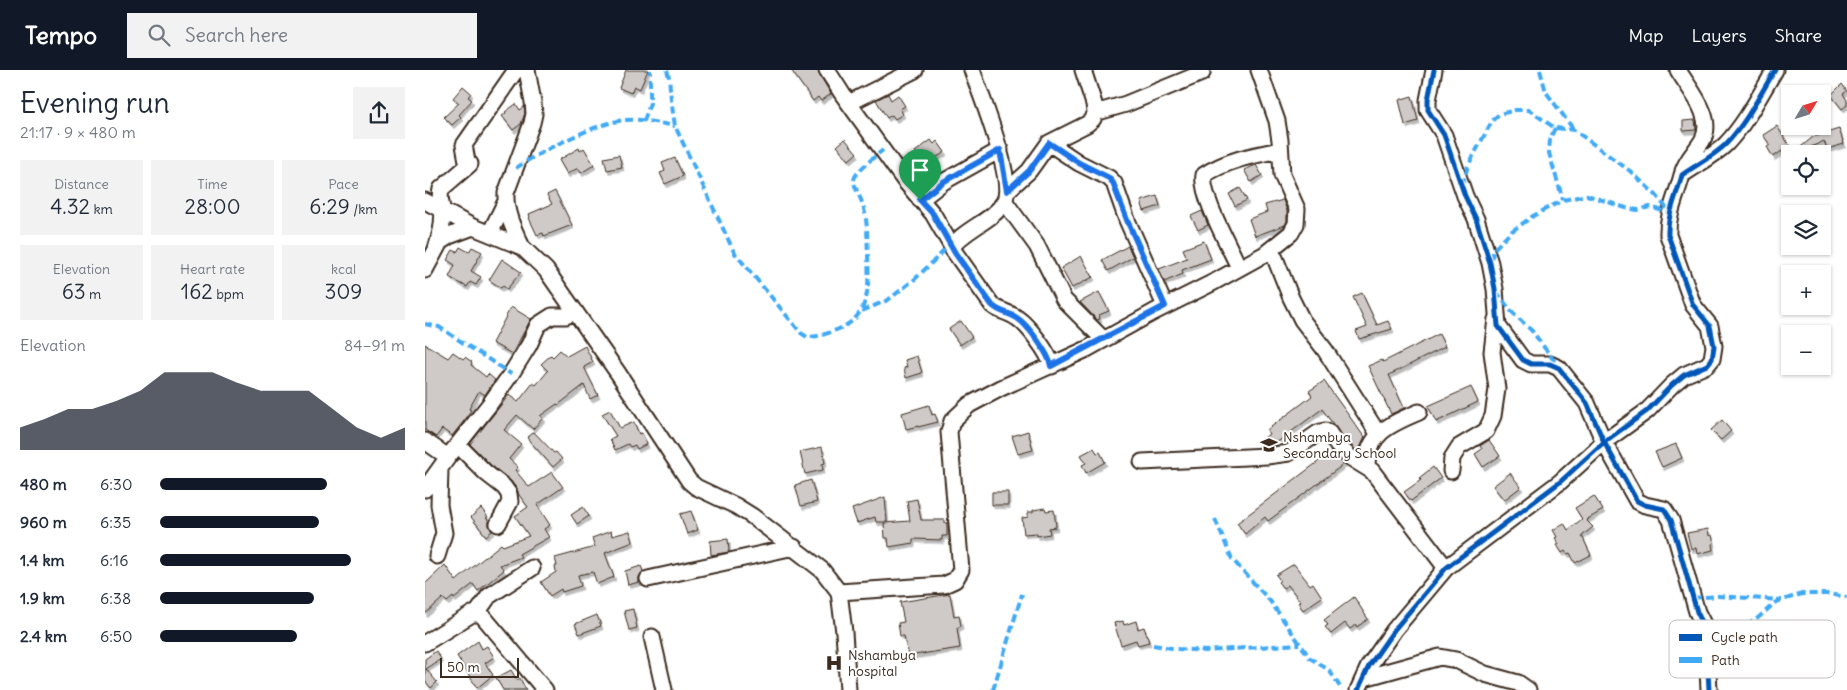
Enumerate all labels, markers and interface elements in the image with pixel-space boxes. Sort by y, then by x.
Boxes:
search box [127,13,477,58]
text: Tempo [25,20,97,50]
icon: search [145,21,173,49]
text: Search here [185,23,288,47]
text: Map [1628,24,1663,47]
text: Layers [1691,24,1747,47]
text: Share [1775,24,1822,47]
text: Evening run [20,85,170,121]
north arrow [1781,85,1831,135]
map controls [1781,85,1831,375]
button: share [353,87,405,139]
text: 21:17 · 9 × 480 m [20,122,136,142]
button: locate [1781,145,1831,195]
pin [899,149,941,200]
icon: arrive [906,156,934,184]
text: Distance [54,175,109,193]
text: Time [197,175,228,193]
text: Pace [328,175,359,193]
text: 4.32 [50,193,90,220]
text: 28:00 [185,193,241,220]
text: 6:29 [309,193,350,220]
text: km [90,200,113,218]
text: /km [350,200,378,218]
button: layers [1781,205,1831,255]
text: Elevation [53,260,110,278]
text: Heart rate [180,260,245,278]
text: kcal [331,260,356,278]
button: + [1781,265,1831,315]
text: 63 [62,278,86,305]
text: 162 [181,278,213,305]
text: 309 [325,278,362,305]
text: m [86,285,101,303]
text: bpm [213,285,244,303]
button: − [1781,325,1831,375]
text: Elevation [20,335,86,355]
text: 84–91 m [344,335,405,355]
place label: Nshambya Secondary School [1283,428,1396,462]
school or university icon: Nshambya Secondary School [1259,435,1279,455]
text: 480 m [20,474,67,494]
text: 6:30 [100,474,132,494]
text: 960 m [20,512,67,532]
text: 6:35 [100,512,131,532]
text: 1.4 km [20,550,65,570]
text: 6:16 [100,550,128,570]
text: 1.9 km [20,588,65,608]
text: 6:38 [100,588,131,608]
legend [1669,620,1835,678]
text: 2.4 km [20,626,67,646]
text: 6:50 [100,626,133,646]
text: Cycle path [1711,628,1778,646]
place label: Nshambya hospital [848,646,916,680]
text: Path [1711,651,1740,669]
hospital icon: Nshambya hospital [824,653,844,673]
scale bar [440,655,519,678]
text: 50 m [447,658,480,676]

